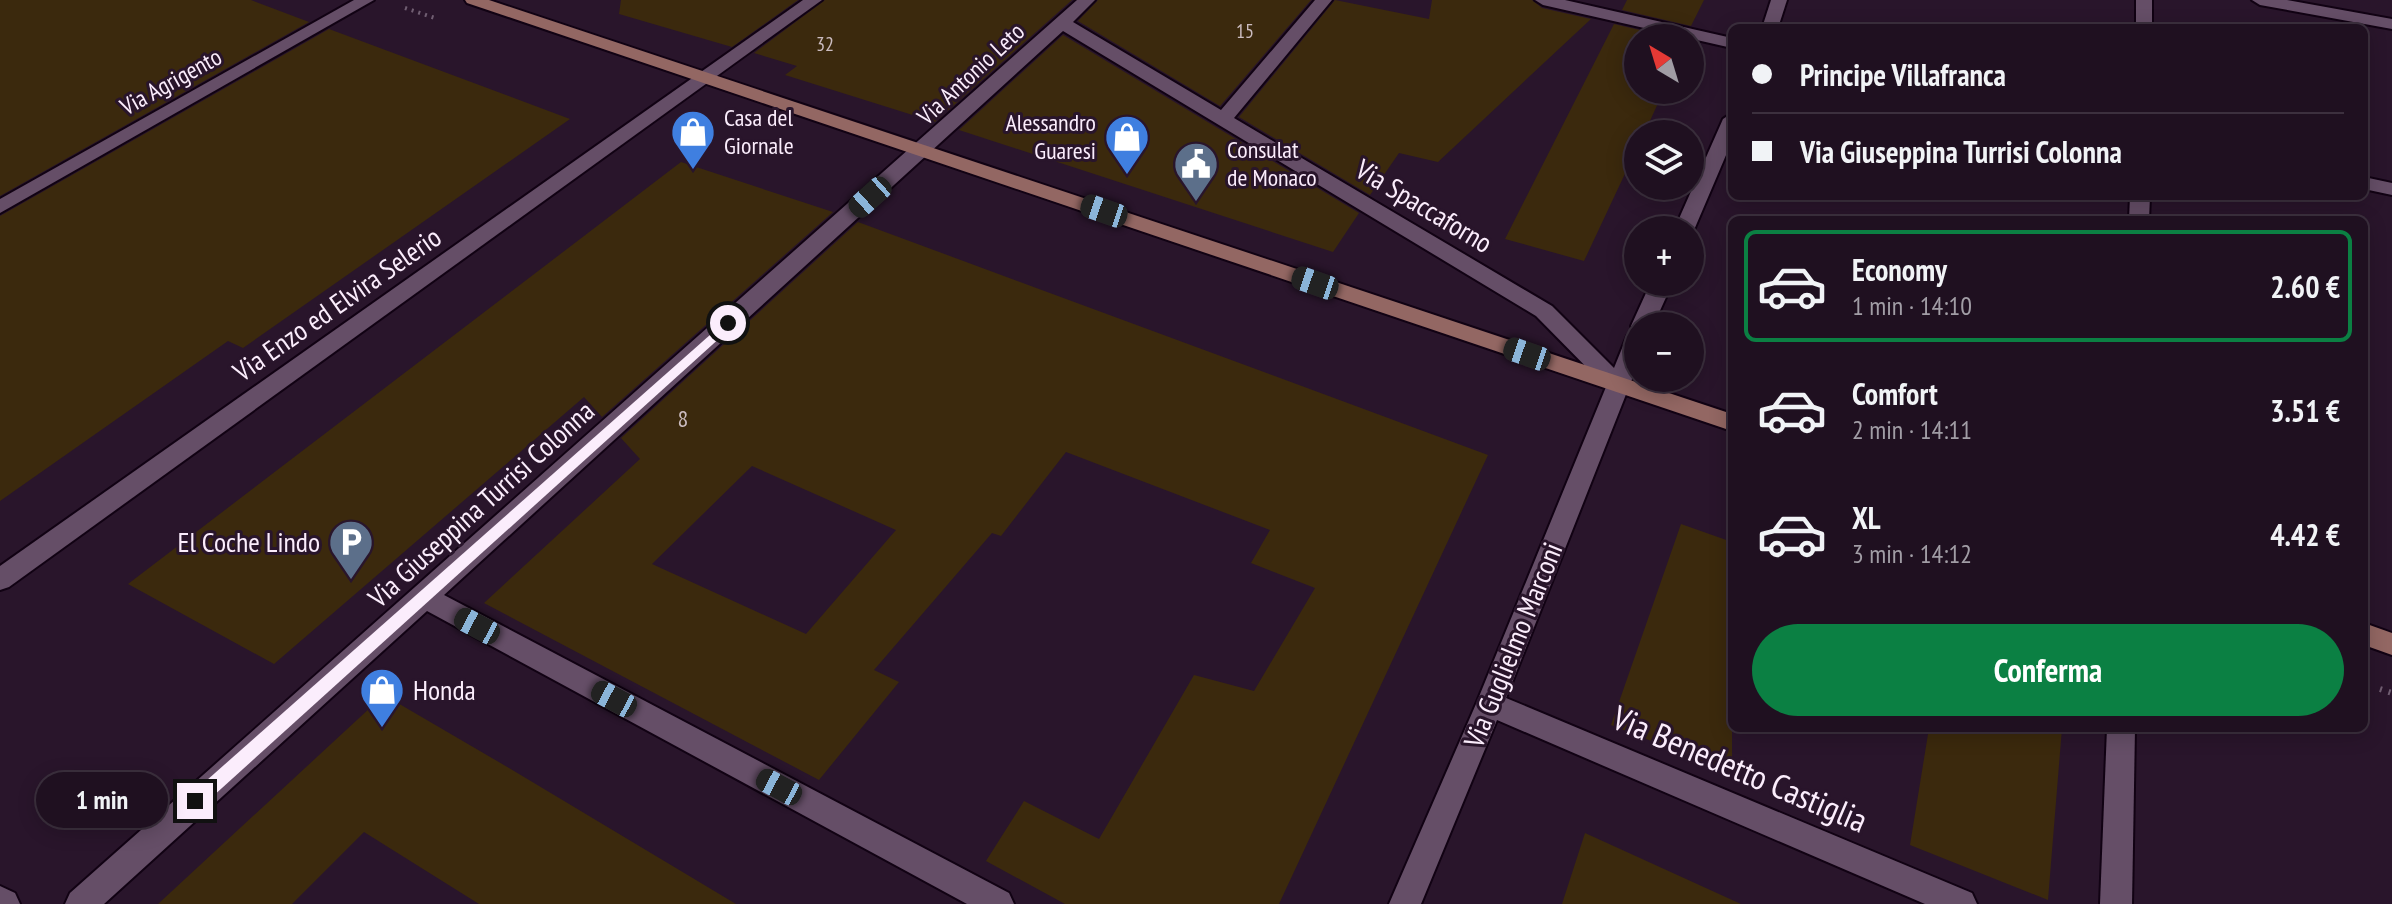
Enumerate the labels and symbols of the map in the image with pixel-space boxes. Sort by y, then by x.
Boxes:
street label: Via Antonio Leto [910,16,1031,132]
house number: 15 [1236,18,1254,44]
north arrow [1624,24,1704,104]
house number: 32 [816,31,834,57]
street label: Via Agrigento [114,41,227,123]
place label: Casa del Giornale [724,102,794,161]
place label: Alessandro Guaresi [1005,107,1096,166]
shop icon: Casa del Giornale [669,108,717,171]
shop icon: Alessandro Guaresi [1103,113,1151,176]
place label: Consulat de Monaco [1227,134,1317,193]
public building icon: Consulat de Monaco [1172,140,1220,203]
street label: Via Spaccaforno [1348,150,1500,261]
car [844,172,896,222]
car [1077,192,1131,230]
street label: Via Enzo ed Elvira Selerio [225,218,448,390]
car [1288,264,1342,302]
route start [710,305,746,341]
car [1500,335,1554,373]
street label: Via Giuseppina Turrisi Colonna [359,392,602,616]
house number: 8 [678,403,688,434]
parking icon: El Coche Lindo [327,518,375,581]
place label: El Coche Lindo [177,523,320,560]
street label: Via Guglielmo Marconi [1454,537,1570,754]
car [450,604,504,648]
shop icon: Honda [358,666,406,729]
place label: Honda [413,671,476,708]
car [587,677,641,721]
street label: Via Benedetto Castiglia [1605,694,1874,842]
car [752,765,806,809]
callout: 1 min [35,773,167,829]
route end [177,783,213,819]

